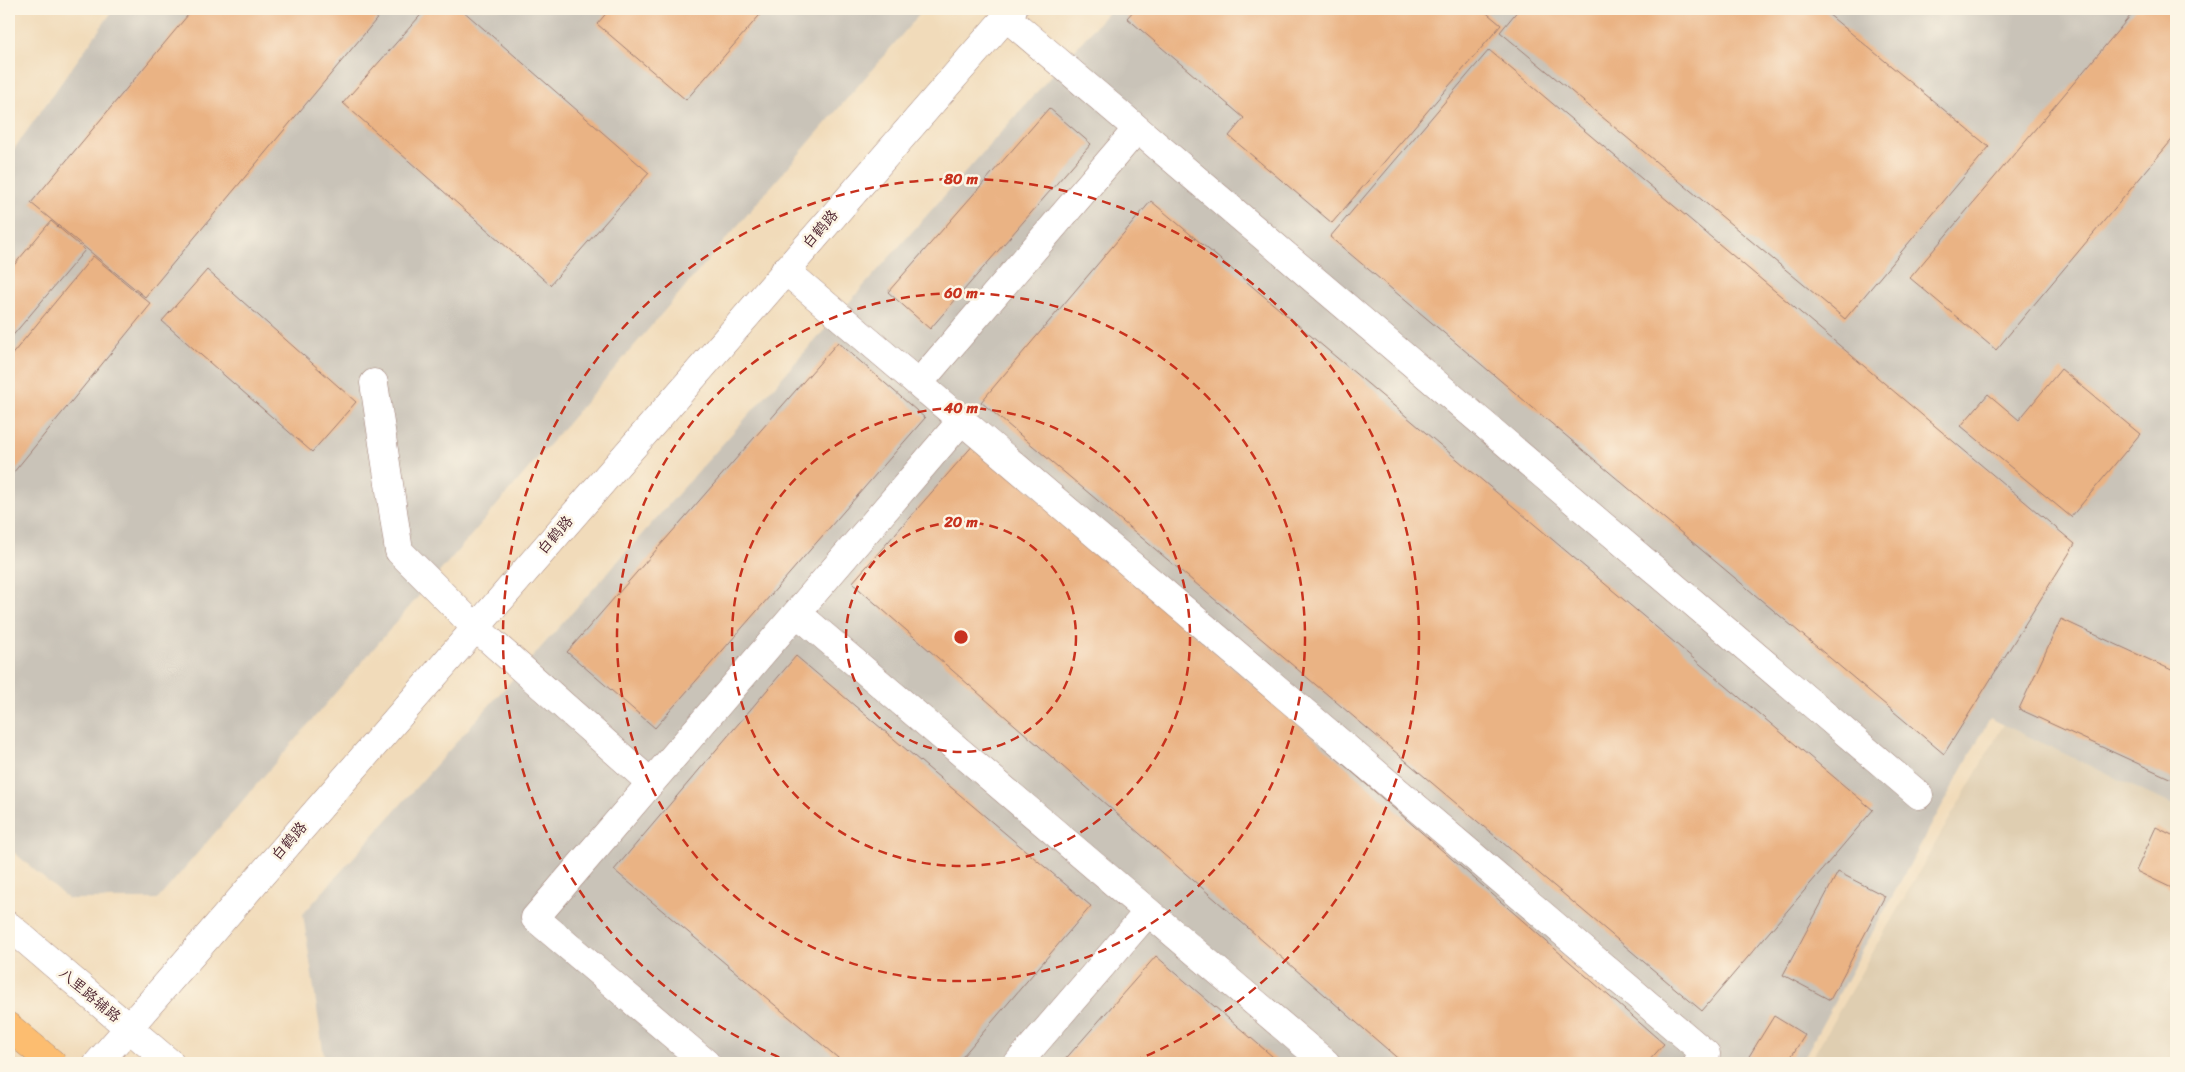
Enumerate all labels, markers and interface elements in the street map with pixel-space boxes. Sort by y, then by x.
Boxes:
text: 80 m [943,166,978,192]
street label: 白鹤路 [795,203,845,255]
text: 60 m [943,280,978,306]
text: 40 m [943,395,979,421]
street label: 白鹤路 [530,509,580,561]
text: 20 m [943,509,978,535]
centre of rings [952,628,970,646]
street label: 白鹤路 [264,815,314,867]
street label: 八里路辅路 [53,961,127,1029]

